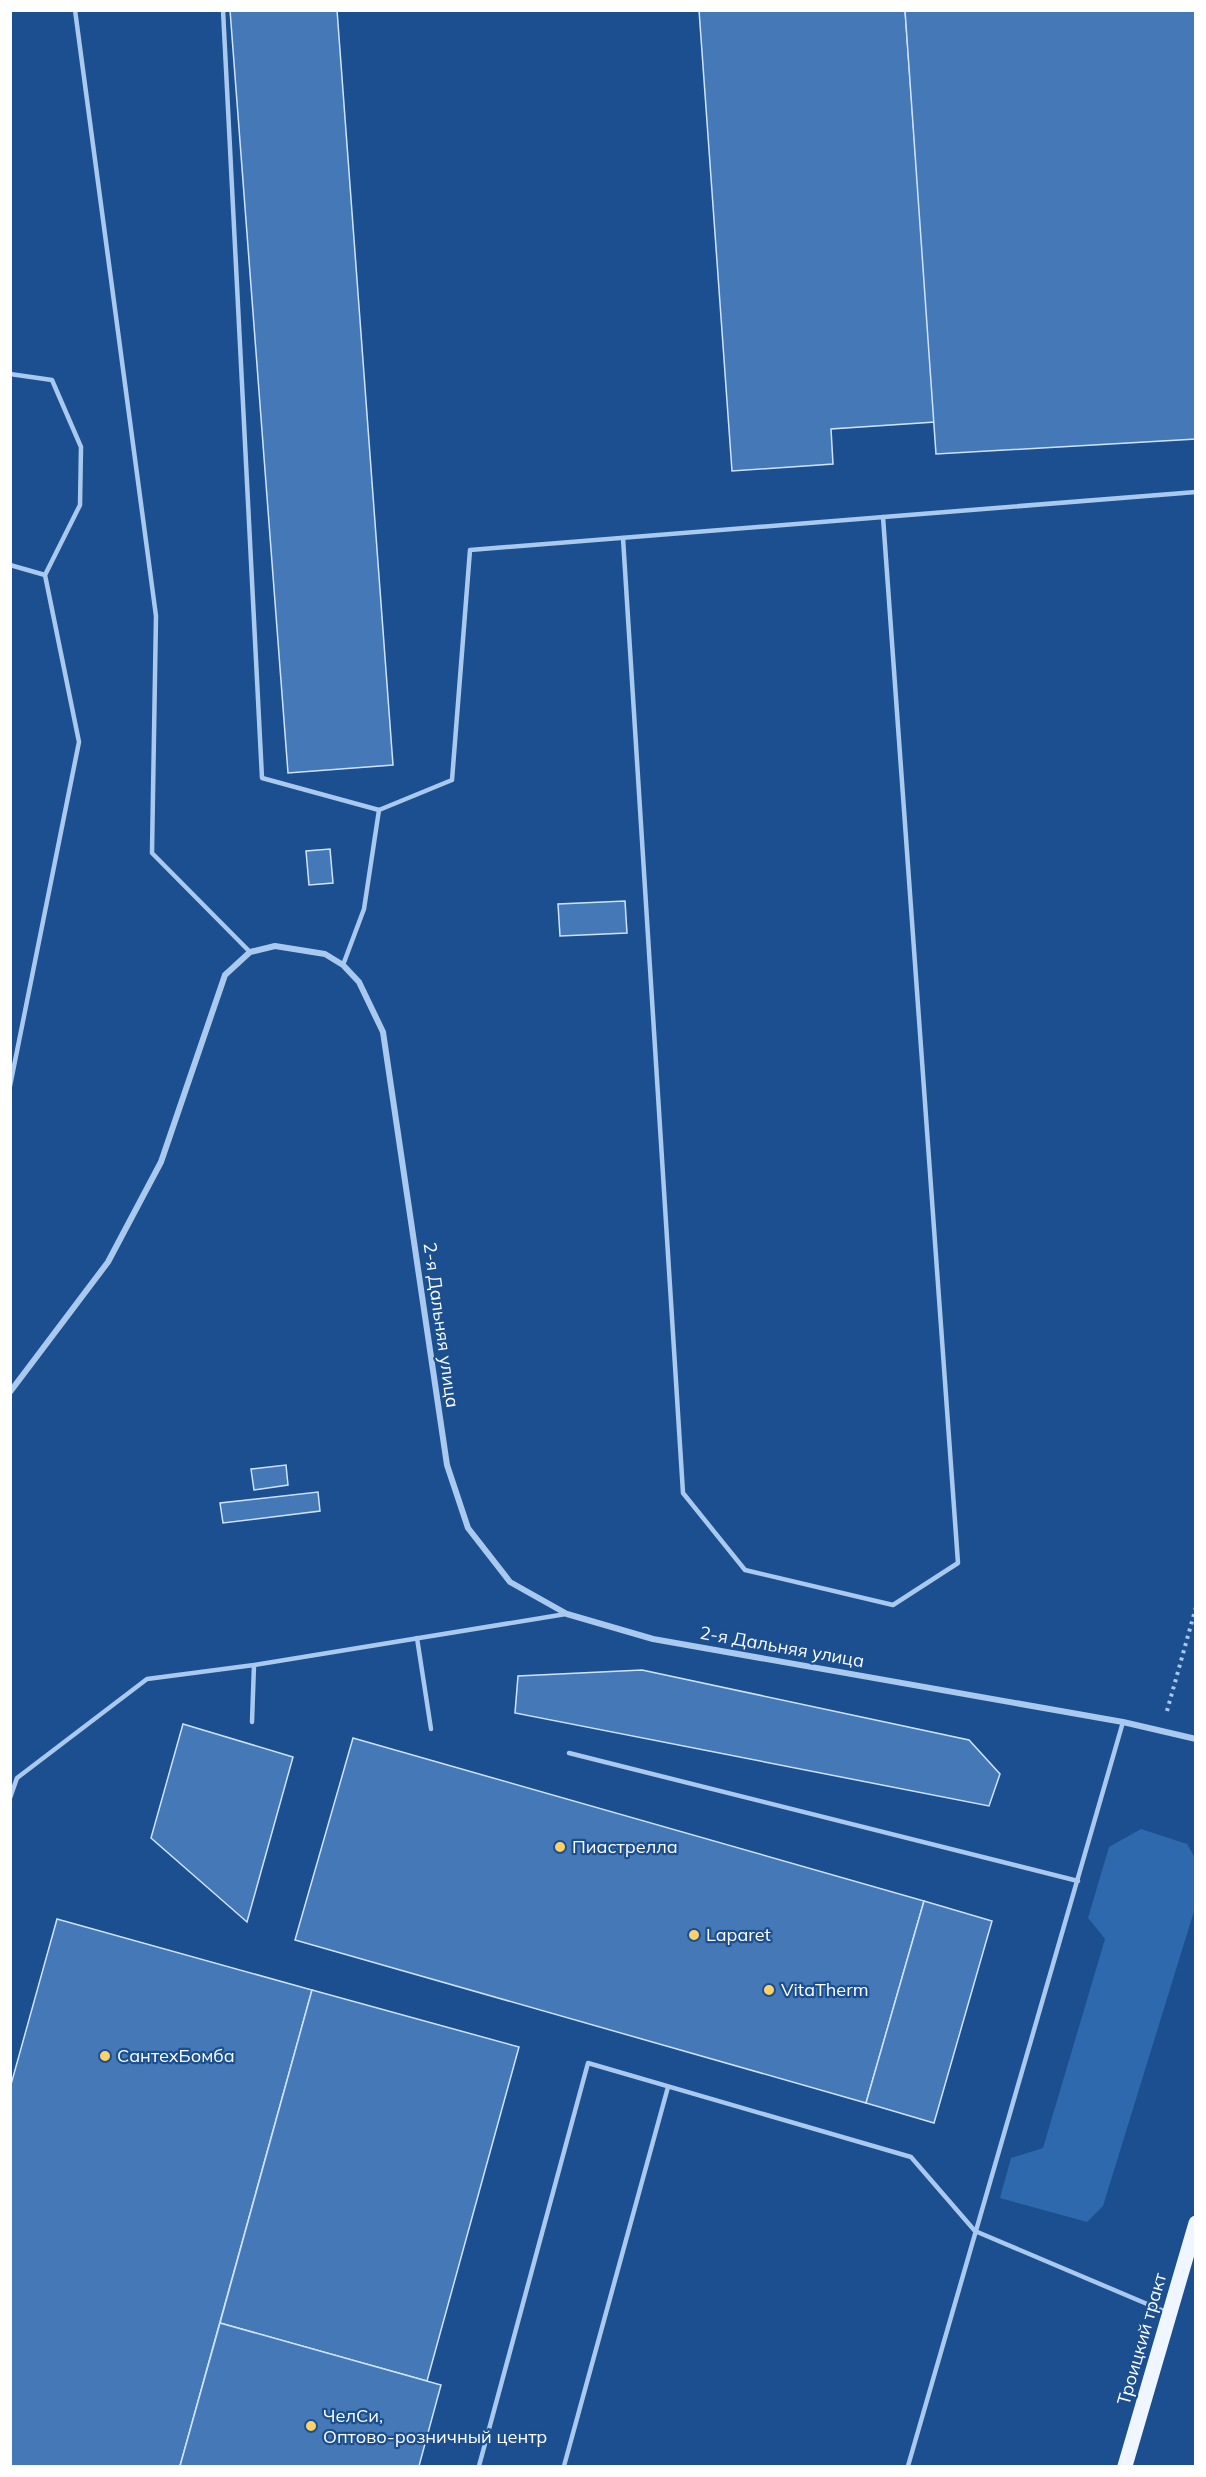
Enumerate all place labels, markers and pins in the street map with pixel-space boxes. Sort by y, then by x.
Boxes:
place label: Пиастрелла [572,1835,678,1858]
marker: Пиастрелла [553,1840,567,1854]
place label: Laparet [706,1923,771,1946]
marker: Laparet [687,1928,701,1942]
place label: VitaTherm [781,1978,869,2001]
marker: VitaTherm [762,1983,776,1997]
place label: СантехБомба [117,2044,235,2067]
marker: СантехБомба [98,2049,112,2063]
place label: ЧелСи, Оптово-розничный центр [323,2404,547,2448]
marker: ЧелСи, Оптово-розничный центр [304,2419,318,2433]

